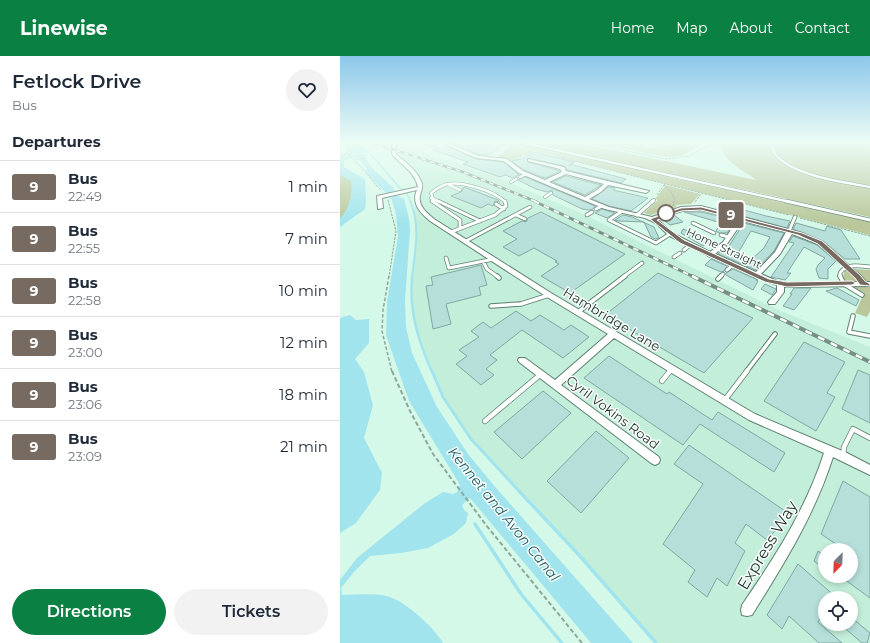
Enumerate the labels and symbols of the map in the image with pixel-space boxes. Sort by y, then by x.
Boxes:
line badge: 9 [718,202,744,228]
unlabelled marker [657,204,675,222]
street label: Home Straight [684,225,764,272]
street label: Hambridge Lane [561,284,664,354]
street label: Cyril Vokins Road [563,372,663,452]
water label: Kennet and Avon Canal [444,443,564,585]
street label: Express Way [733,497,802,593]
north arrow [818,543,858,583]

